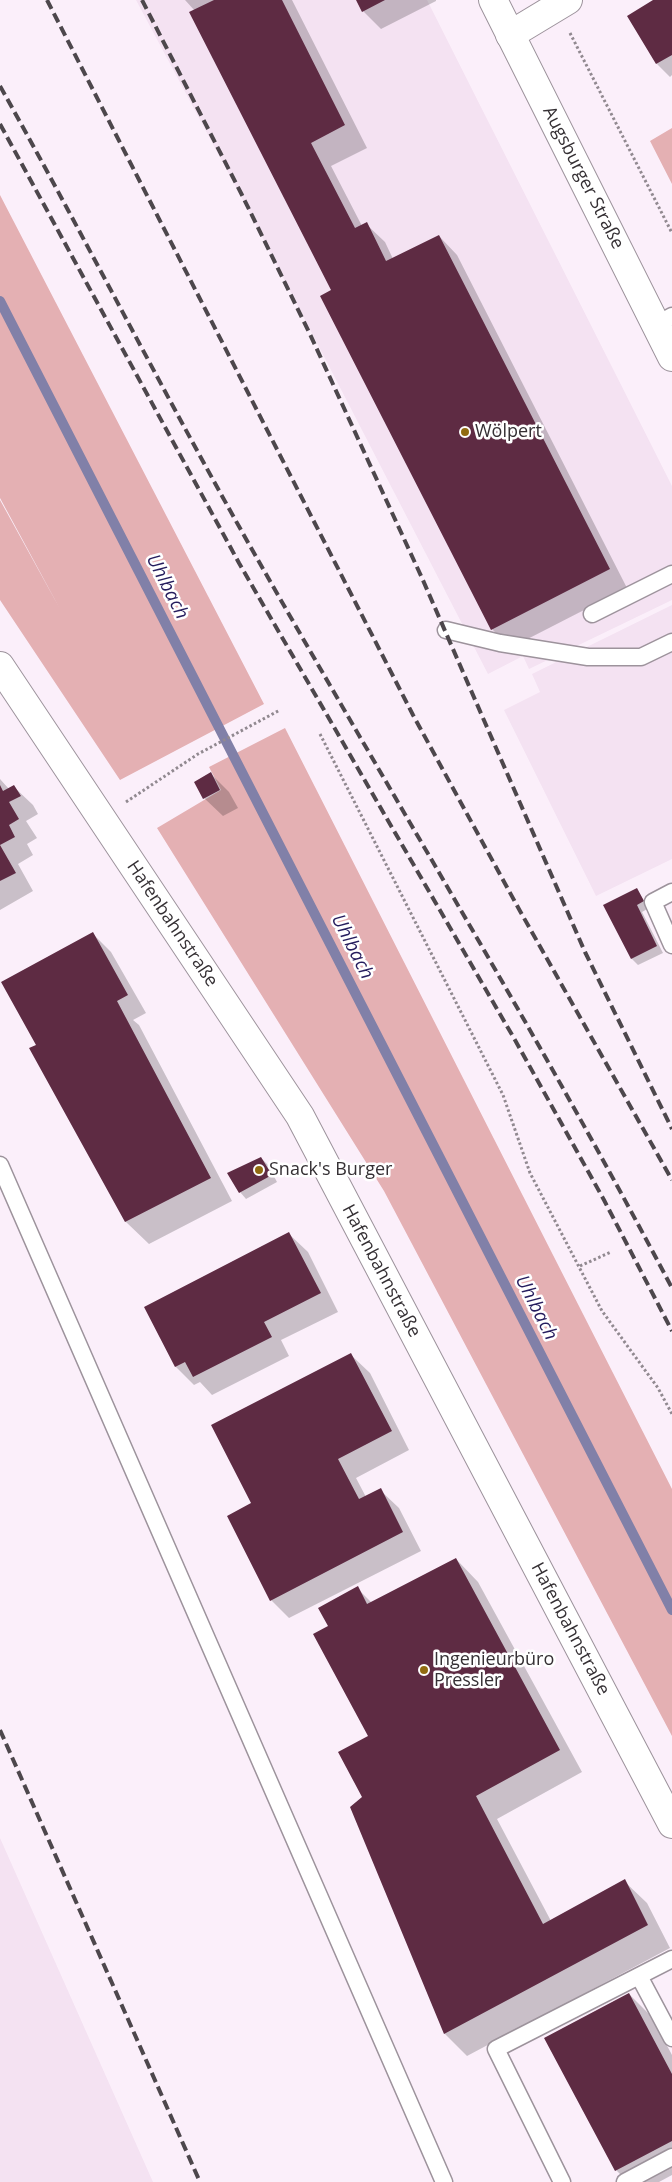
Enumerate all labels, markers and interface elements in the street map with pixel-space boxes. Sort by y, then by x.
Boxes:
street label: Augsburger Straße [538,103,628,253]
place label: Wölpert [475,421,542,443]
marker: Wölpert [459,426,471,438]
water label: Uhlbach [141,551,193,623]
street label: Hafenbahnstraße [122,857,222,991]
water label: Uhlbach [326,911,378,983]
place label: Snack's Burger [269,1159,392,1181]
marker: Snack's Burger [253,1164,265,1176]
street label: Hafenbahnstraße [337,1201,425,1341]
water label: Uhlbach [510,1272,562,1344]
street label: Hafenbahnstraße [526,1559,614,1699]
place label: Ingenieurbüro Pressler [434,1649,554,1692]
marker: Ingenieurbüro Pressler [418,1664,430,1676]

